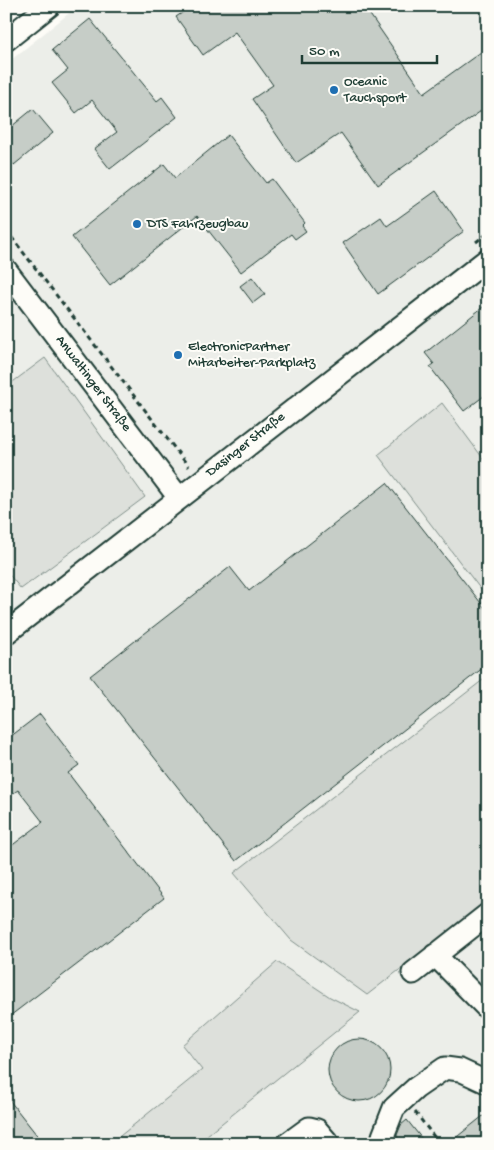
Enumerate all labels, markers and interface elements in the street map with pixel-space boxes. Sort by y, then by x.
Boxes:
scale bar [302,32,436,64]
text: 50 m [309,43,340,61]
place label: Oceanic Tauchsport [343,74,407,107]
marker: Oceanic Tauchsport [328,84,340,96]
place label: DTS Fahrzeugbau [146,216,249,233]
marker: DTS Fahrzeugbau [131,218,143,230]
street label: Anwaltinger Straße [51,333,135,436]
place label: ElectronicPartner Mitarbeiter-Parkplatz [188,339,316,372]
marker: ElectronicPartner Mitarbeiter-Parkplatz [172,349,184,361]
street label: Dasinger Straße [202,408,290,482]

